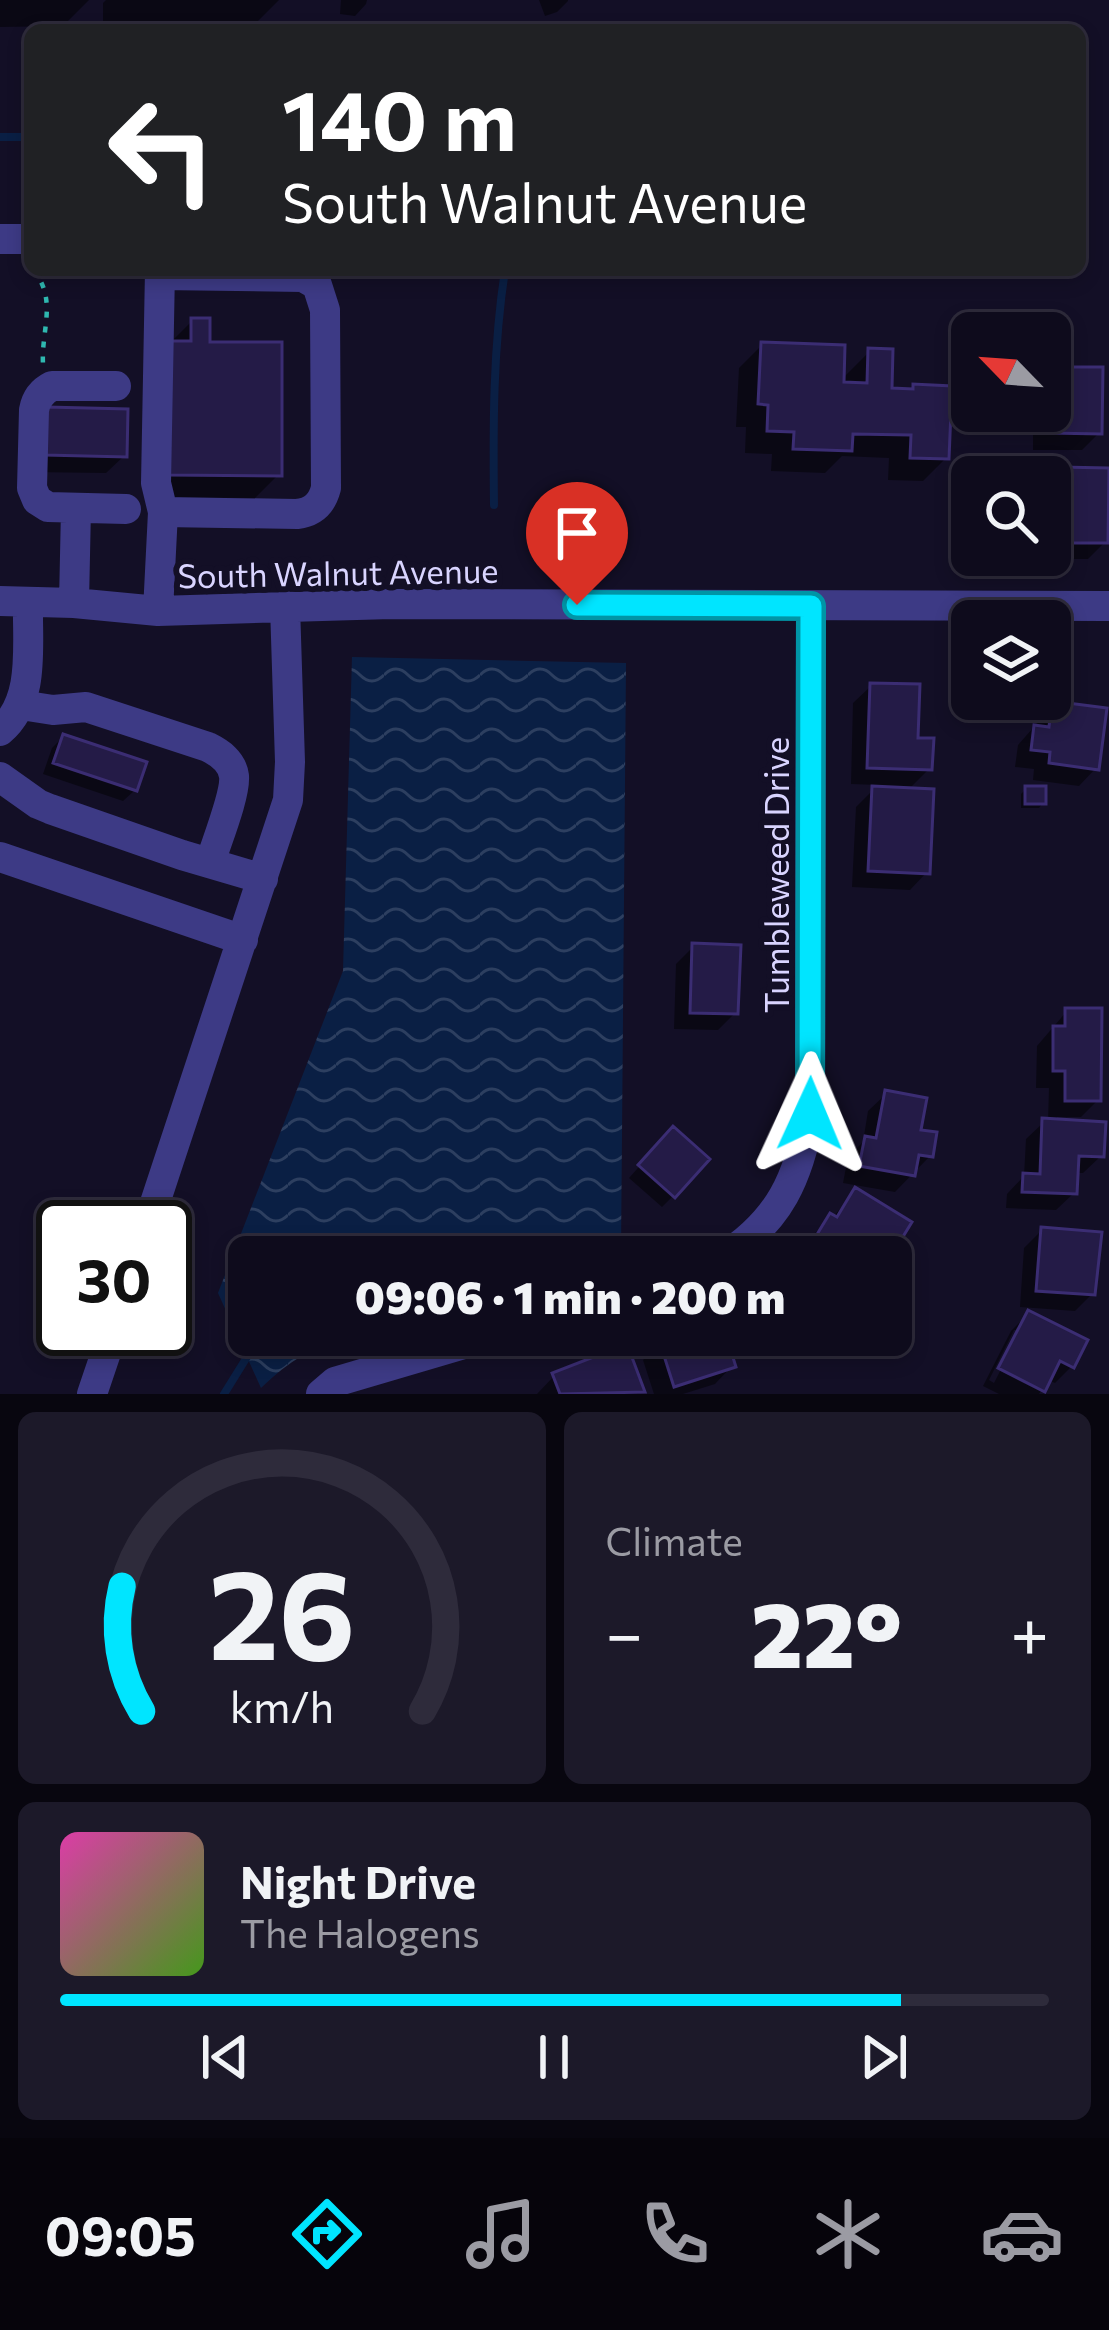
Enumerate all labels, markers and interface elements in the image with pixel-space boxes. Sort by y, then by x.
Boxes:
text: 140 m [282,66,517,168]
icon: left [84,72,240,228]
text: South Walnut Avenue [282,168,807,234]
north arrow [951,312,1071,432]
map controls [951,312,1071,720]
button: search [951,456,1071,576]
pin [526,482,628,605]
icon: arrive [544,500,610,566]
street label: South Walnut Avenue [177,549,499,595]
button: layers [951,600,1071,720]
street label: Tumbleweed Drive [755,737,796,1013]
position arrow [747,1051,873,1177]
speed limit sign: 30 [36,1200,192,1356]
text: 09:06 · 1 min · 200 m [355,1268,785,1323]
text: Climate [606,1516,743,1564]
text: 26 [208,1533,355,1686]
text: 22° [751,1576,902,1687]
text: − [606,1591,643,1672]
text: + [1010,1591,1049,1672]
text: km/h [230,1679,334,1732]
text: Night Drive [240,1853,476,1908]
text: The Halogens [240,1908,480,1956]
icon: previous [192,2024,258,2090]
icon: pause [521,2024,587,2090]
icon: next [851,2024,917,2090]
icon: directions [285,2192,369,2276]
icon: music [459,2192,543,2276]
icon: phone [633,2192,717,2276]
icon: climate [806,2192,890,2276]
icon: car [980,2192,1064,2276]
text: 09:05 [45,2201,196,2267]

